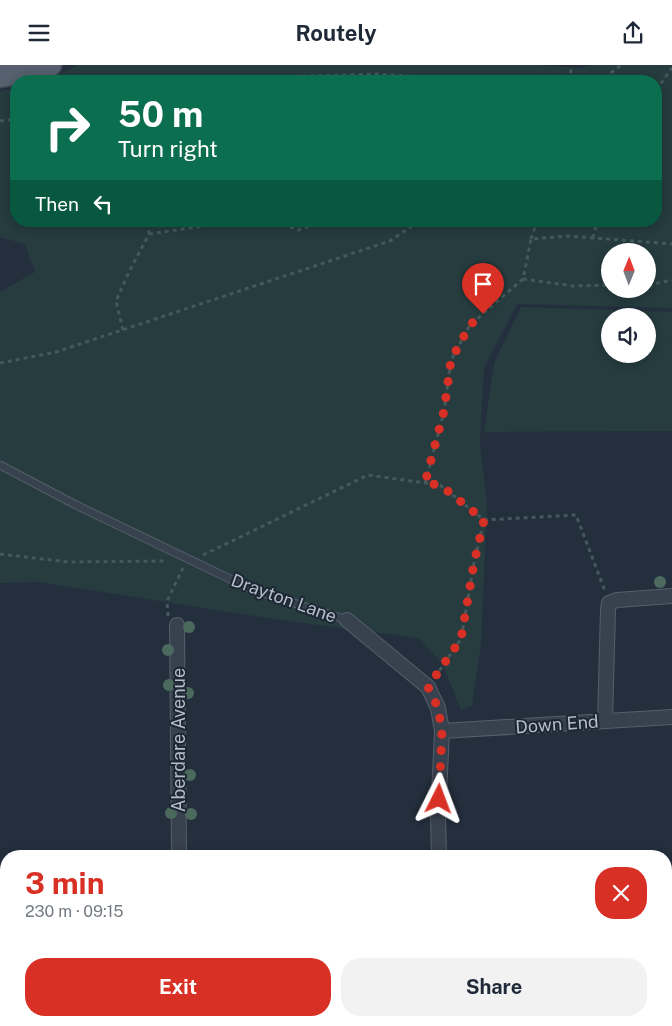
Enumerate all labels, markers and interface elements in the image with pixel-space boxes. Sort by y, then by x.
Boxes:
icon: menu [25,19,53,47]
icon: share [619,19,647,47]
text: Routely [295,20,377,46]
text: 50 m [118,94,203,135]
icon: right [35,95,100,160]
text: Turn right [118,136,218,162]
icon: left [89,190,117,218]
text: Then [35,193,79,215]
north arrow [601,243,656,297]
map controls [601,243,656,363]
pin [462,263,504,314]
icon: arrive [469,270,497,298]
button: sound [601,308,656,363]
street label: Drayton Lane [228,569,340,627]
street label: Aberdare Avenue [168,668,189,812]
street label: Down End [515,711,599,737]
position arrow [412,772,464,824]
text: 3 min [25,865,104,901]
button: close [595,867,647,919]
text: 230 m · 09:15 [25,902,123,921]
button: Exit [25,958,331,1016]
button: Share [341,958,647,1016]

